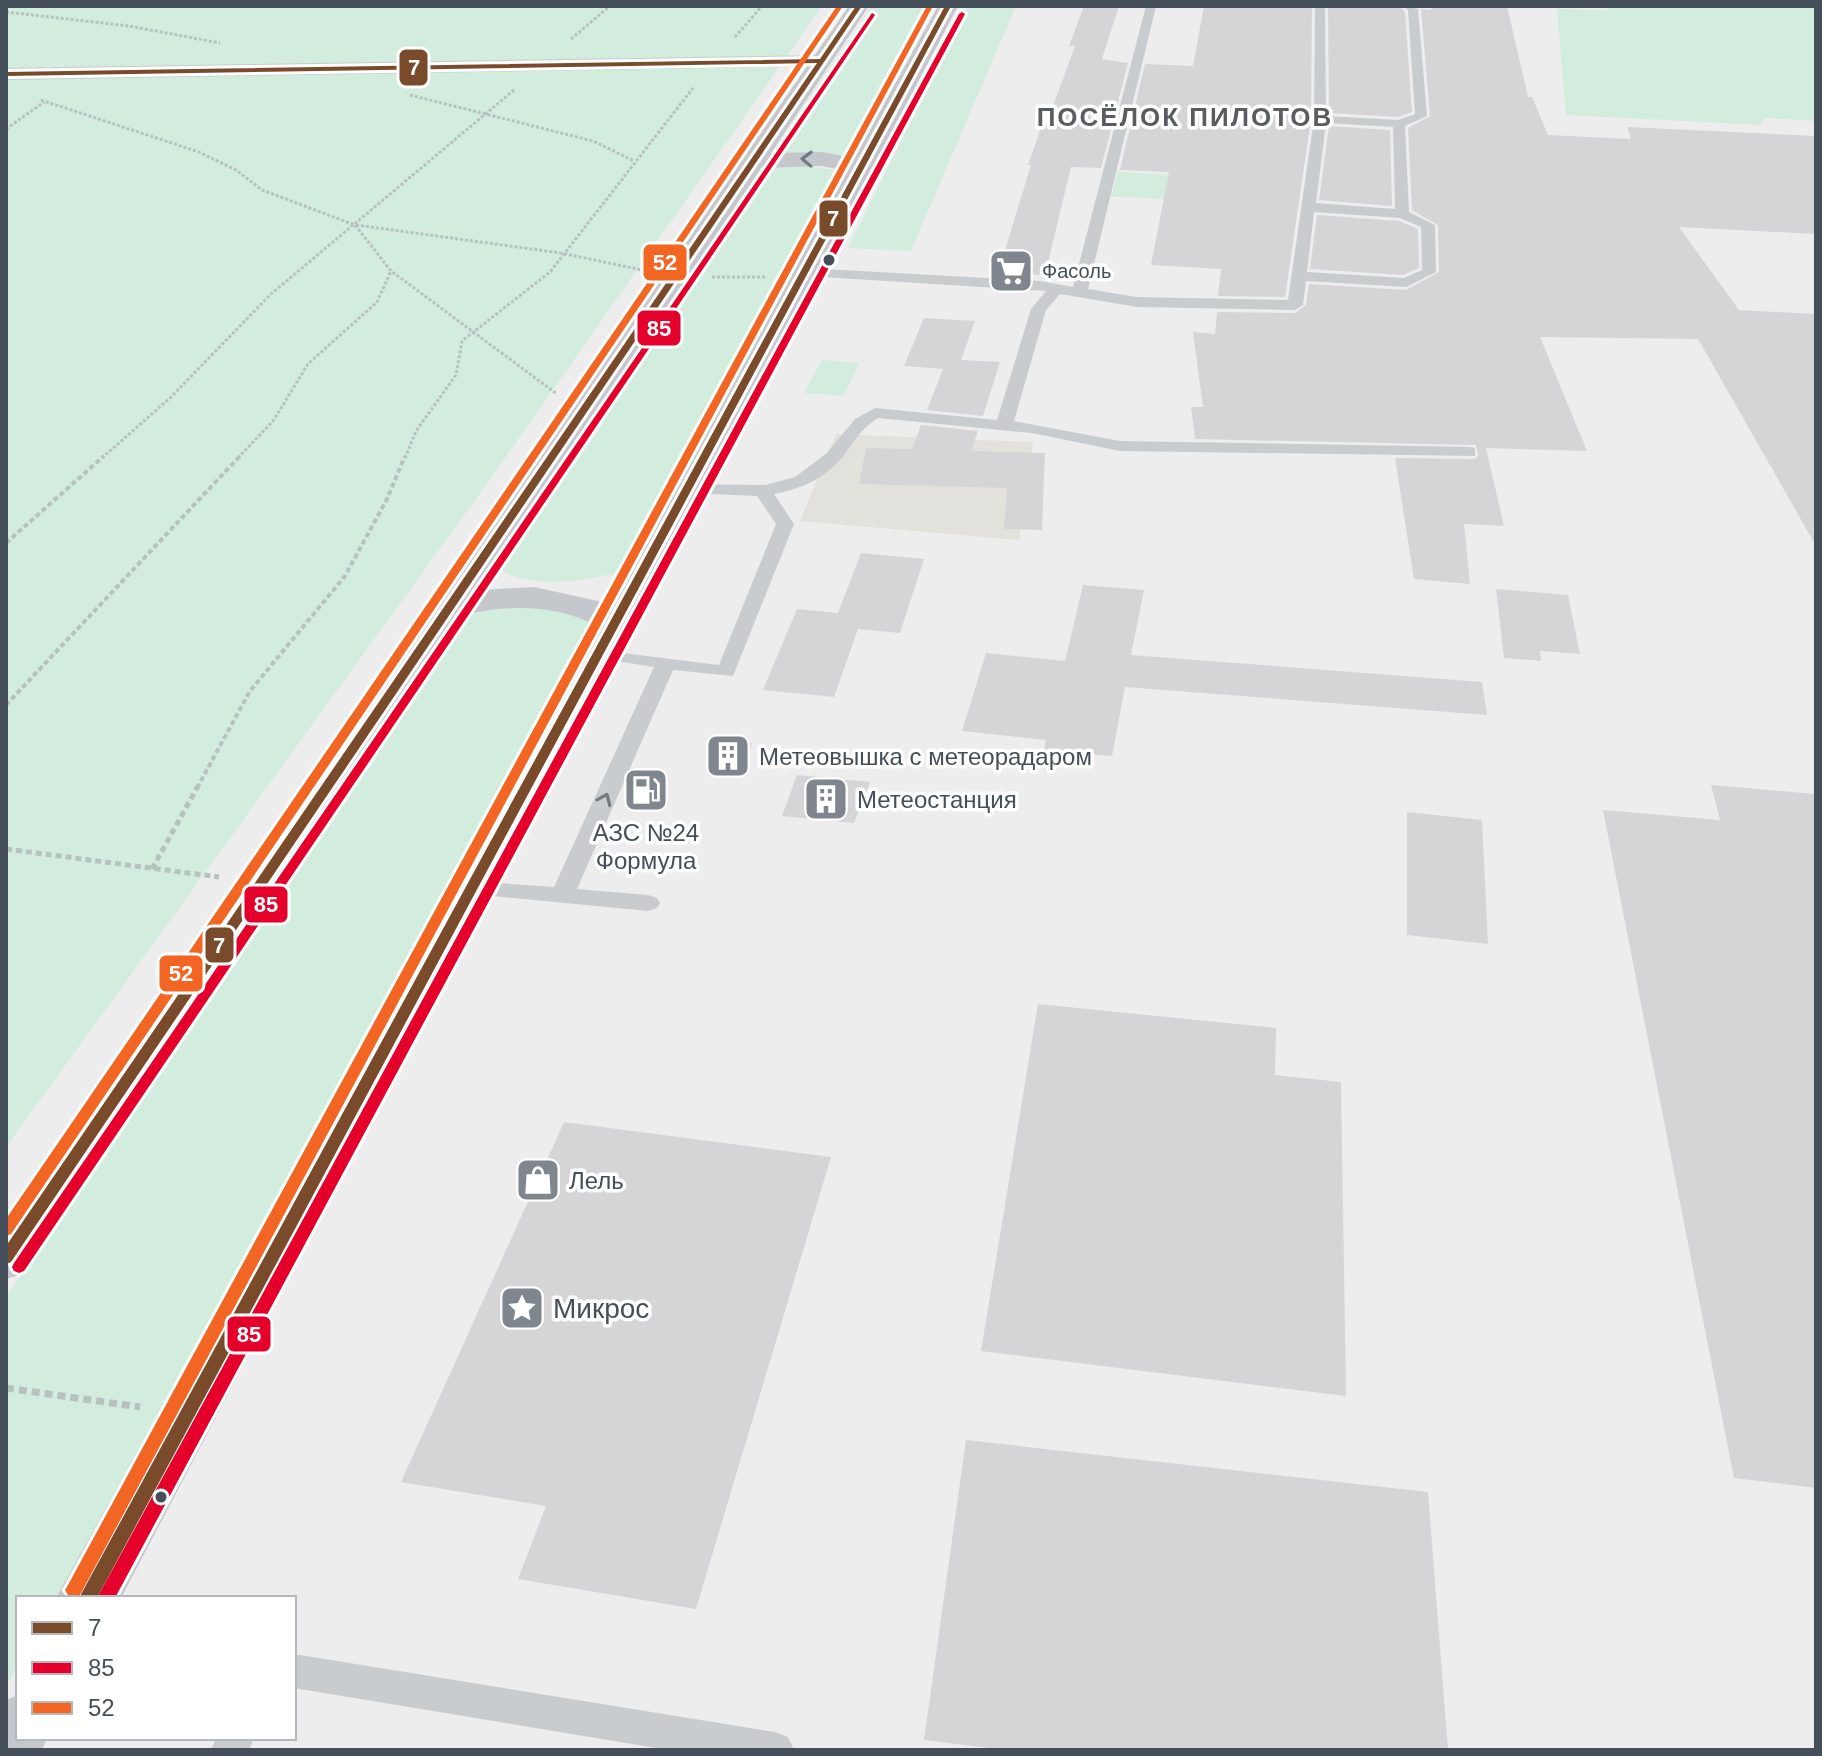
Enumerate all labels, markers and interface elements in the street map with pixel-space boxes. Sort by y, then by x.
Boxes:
line badge: 7 [398,48,429,87]
text: 7 [408,55,420,80]
district label: ПОСЁЛОК ПИЛОТОВ [1037,102,1333,132]
one-way arrow [800,150,813,167]
line badge: 7 [818,199,849,238]
text: 7 [827,206,839,231]
line badge: 52 [642,243,688,282]
supermarket icon: Фасоль [987,247,1035,295]
text: 52 [653,250,677,275]
unlabelled marker [821,252,837,268]
place label: Фасоль [1042,260,1111,282]
line badge: 85 [636,309,682,347]
text: 85 [647,316,671,341]
building icon: Метеовышка с метеорадаром [704,732,752,780]
place label: Метеовышка с метеорадаром [759,743,1092,770]
fuel station icon: АЗС №24 Формула [622,766,670,814]
building icon: Метеостанция [802,775,850,823]
place label: Метеостанция [857,786,1017,813]
one-way arrow [596,793,612,807]
place label: АЗС №24 Формула [593,819,699,874]
line badge: 85 [243,885,289,924]
text: 85 [254,892,278,917]
line badge: 7 [204,926,235,964]
text: 7 [213,933,225,958]
line badge: 52 [158,954,204,993]
text: 52 [169,961,193,986]
shop icon: Лель [514,1156,562,1204]
place label: Лель [569,1167,624,1194]
place icon: Микрос [498,1284,546,1332]
place label: Микрос [553,1293,649,1324]
line badge: 85 [226,1315,272,1353]
text: 85 [237,1322,261,1347]
unlabelled marker [153,1489,169,1505]
legend [16,1596,296,1740]
text: 7 [88,1614,101,1641]
text: 85 [88,1654,115,1681]
text: 52 [88,1694,115,1721]

